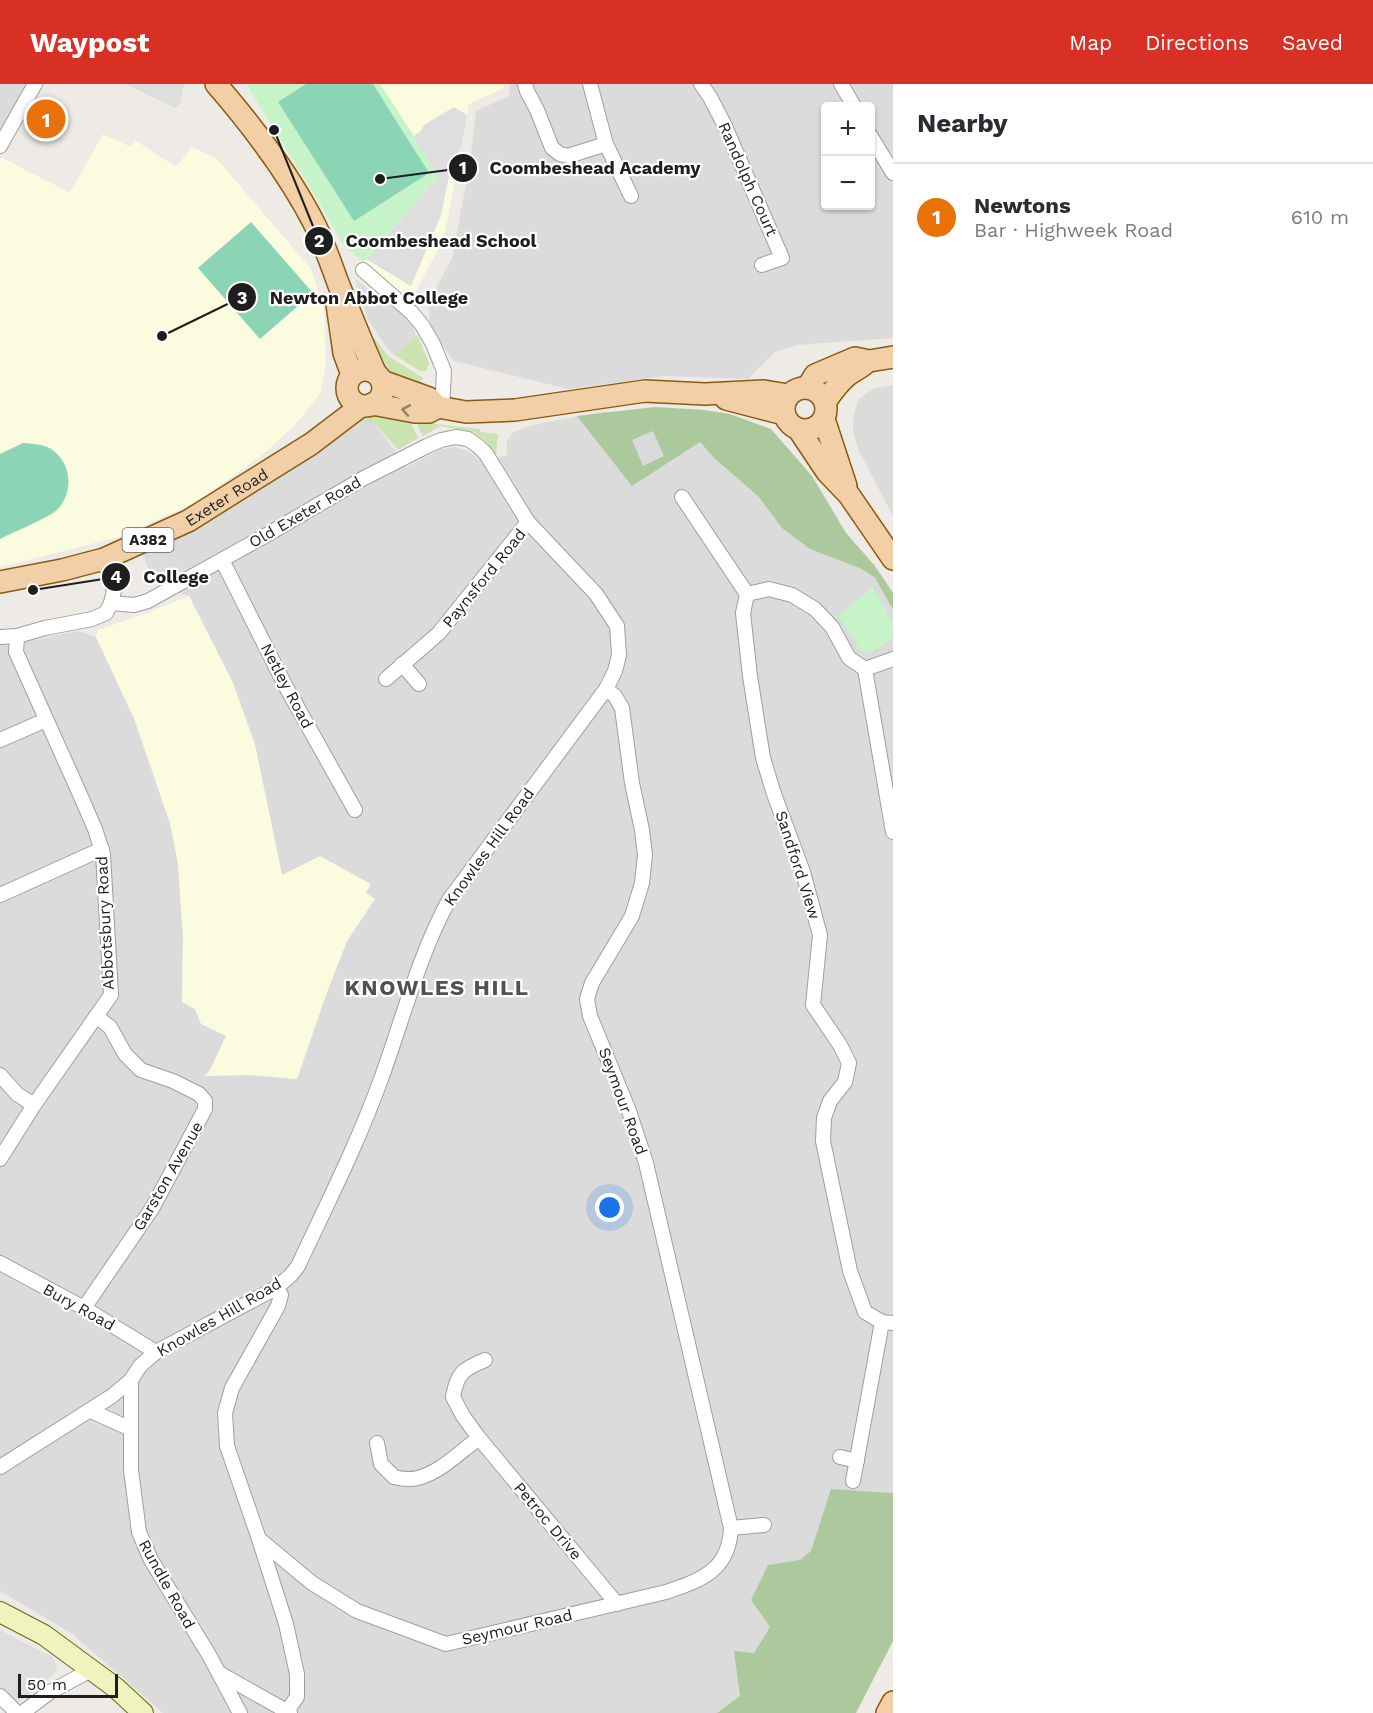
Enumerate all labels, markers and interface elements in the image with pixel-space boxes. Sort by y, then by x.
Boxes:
text: Waypost [30,26,149,59]
text: Map [1069,30,1112,55]
text: Directions [1145,30,1249,55]
text: Saved [1282,30,1343,55]
pin: 1 [26,96,66,141]
map controls [821,102,875,210]
button: + [821,102,875,156]
text: Nearby [917,108,1008,138]
street label: Randolph Court [714,119,782,239]
callout: Coombeshead Academy [448,150,713,186]
button: − [821,156,875,210]
text: 1 [459,157,467,178]
text: Coombeshead Academy [490,157,701,178]
text: Newtons [974,193,1071,218]
text: 1 [932,205,941,229]
text: 610 m [1291,205,1349,229]
text: Bar · Highweek Road [974,218,1173,242]
callout: Coombeshead School [304,223,548,259]
text: 2 [314,230,324,251]
text: Coombeshead School [346,230,537,251]
callout: Newton Abbot College [227,279,480,315]
text: 3 [237,287,247,308]
text: Newton Abbot College [270,287,468,308]
one-way arrow [401,404,411,417]
street label: Exeter Road [181,464,271,530]
street label: Old Exeter Road [246,472,364,552]
street label: Paynsford Road [438,525,530,631]
road number: A382 [122,528,174,552]
callout: College [101,559,220,595]
text: 4 [110,566,122,587]
text: College [143,566,209,587]
street label: Netley Road [257,640,317,732]
street label: Knowles Hill Road [440,784,538,910]
street label: Sandford View [772,808,824,922]
street label: Abbotsbury Road [92,856,118,990]
district label: KNOWLES HILL [345,975,529,1000]
street label: Seymour Road [595,1045,651,1157]
street label: Garston Avenue [129,1118,207,1234]
your location [595,1193,624,1222]
street label: Knowles Hill Road [153,1274,285,1360]
street label: Bury Road [40,1279,118,1335]
street label: Petroc Drive [510,1478,586,1564]
street label: Rundle Road [135,1536,199,1632]
street label: Seymour Road [460,1605,574,1649]
scale bar [18,1671,118,1698]
text: 50 m [27,1675,67,1694]

